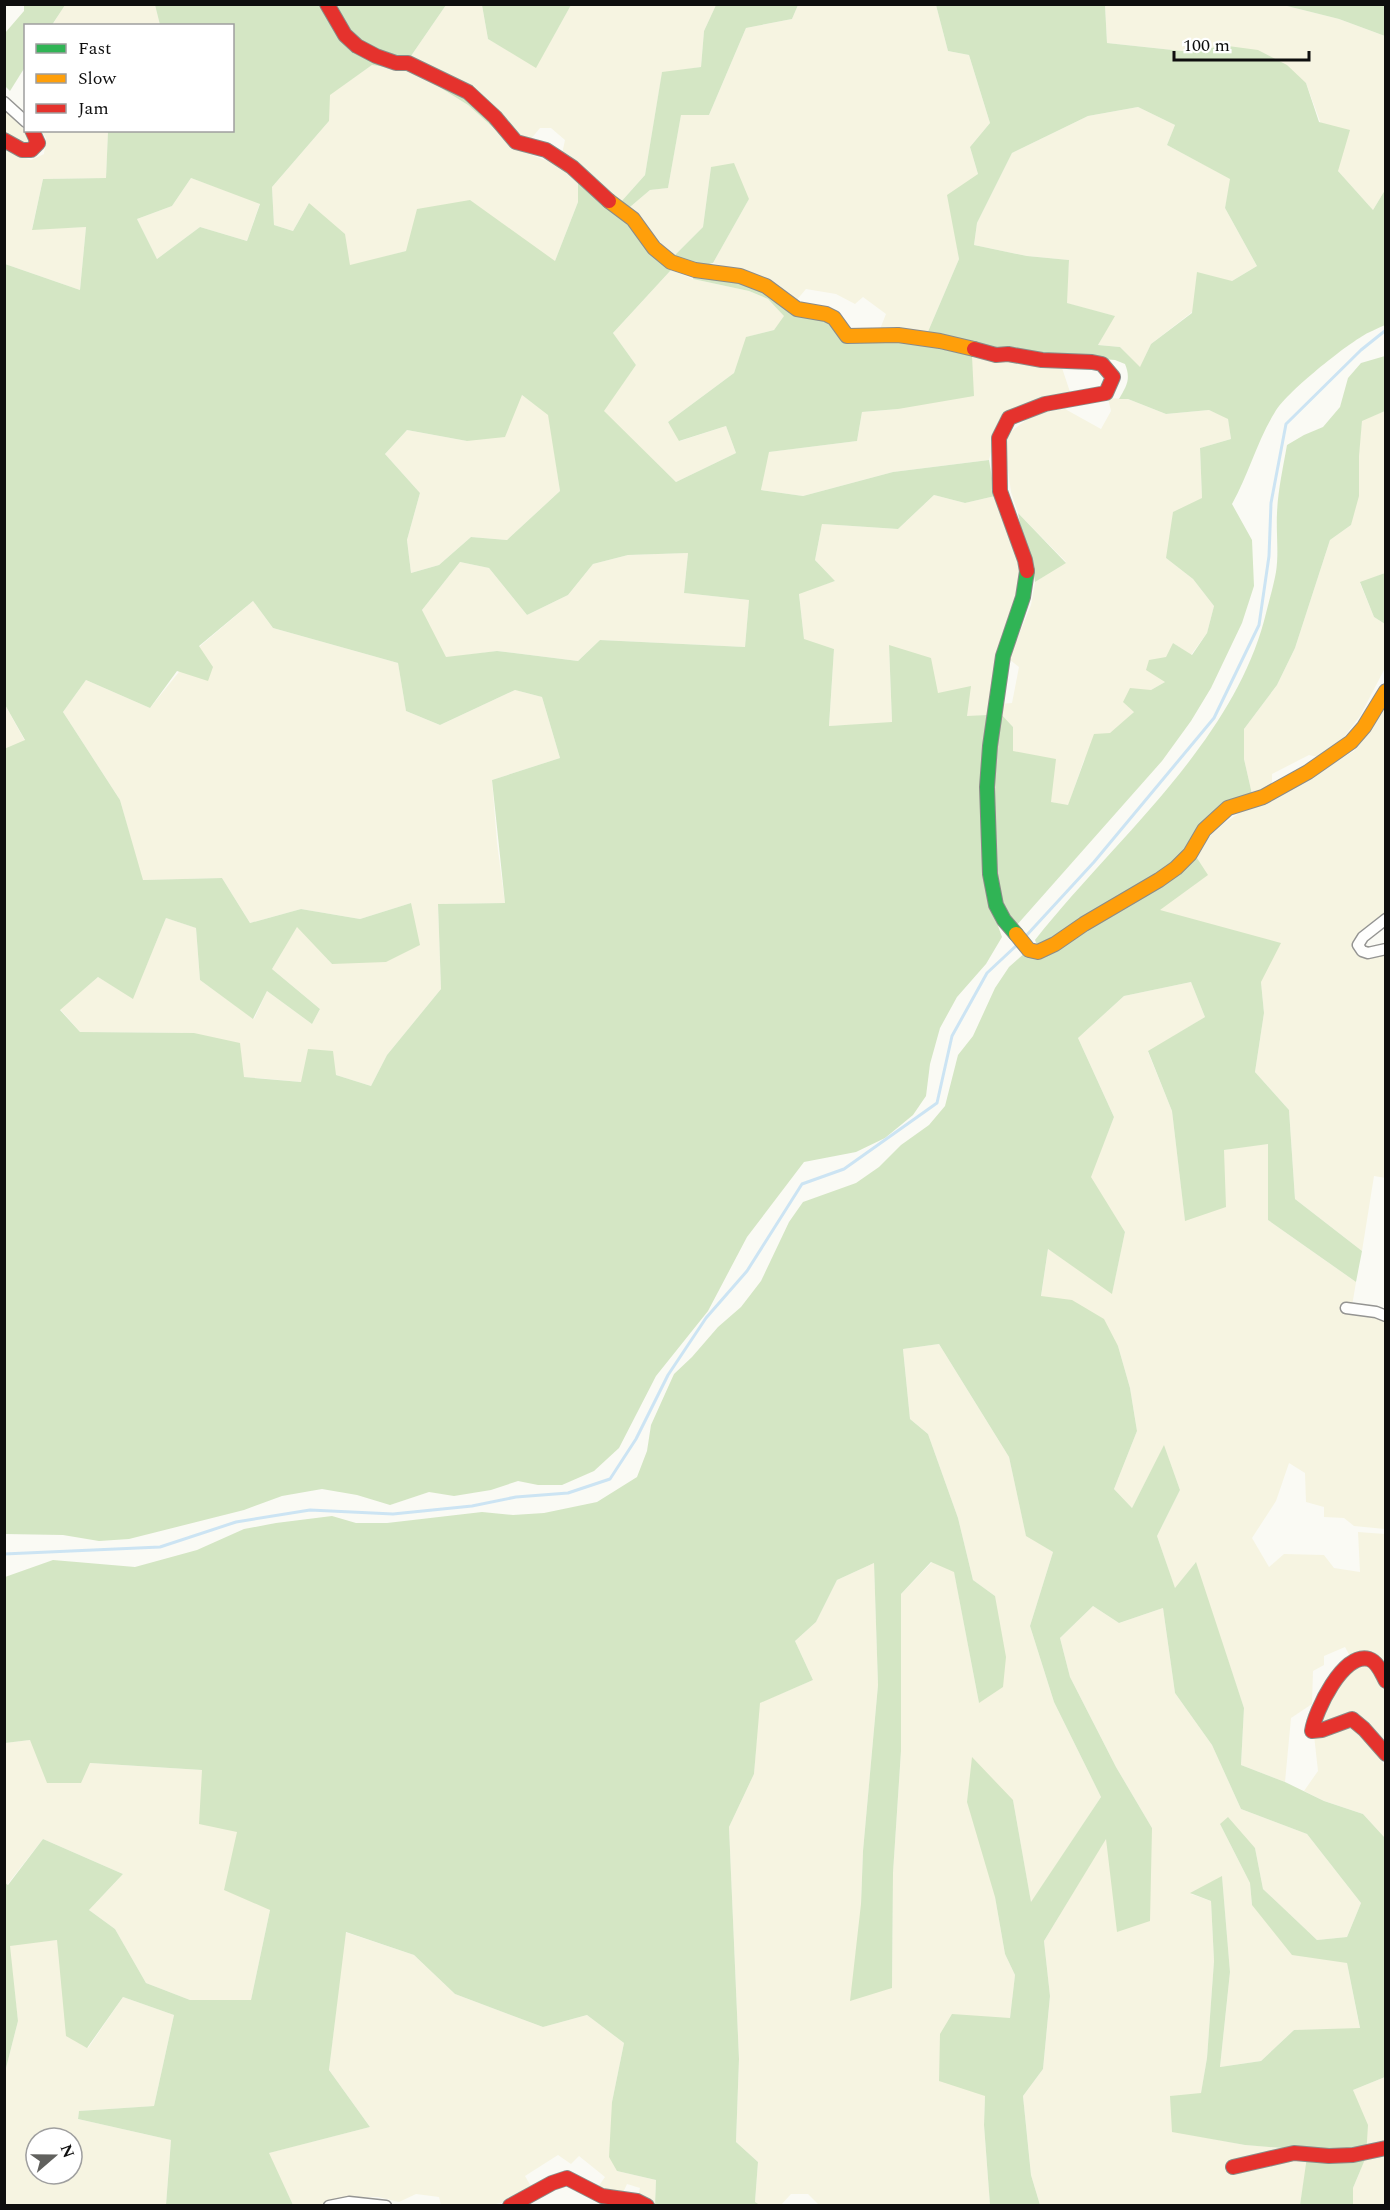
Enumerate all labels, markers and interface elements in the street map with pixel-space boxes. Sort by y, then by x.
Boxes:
legend [24,24,234,132]
scale bar [1174,24,1309,62]
text: 100 m [1183,32,1230,59]
text: Fast [78,35,111,62]
text: Slow [78,65,117,92]
text: Jam [78,95,109,122]
north arrow [24,2126,84,2186]
text: N [54,2141,81,2161]

